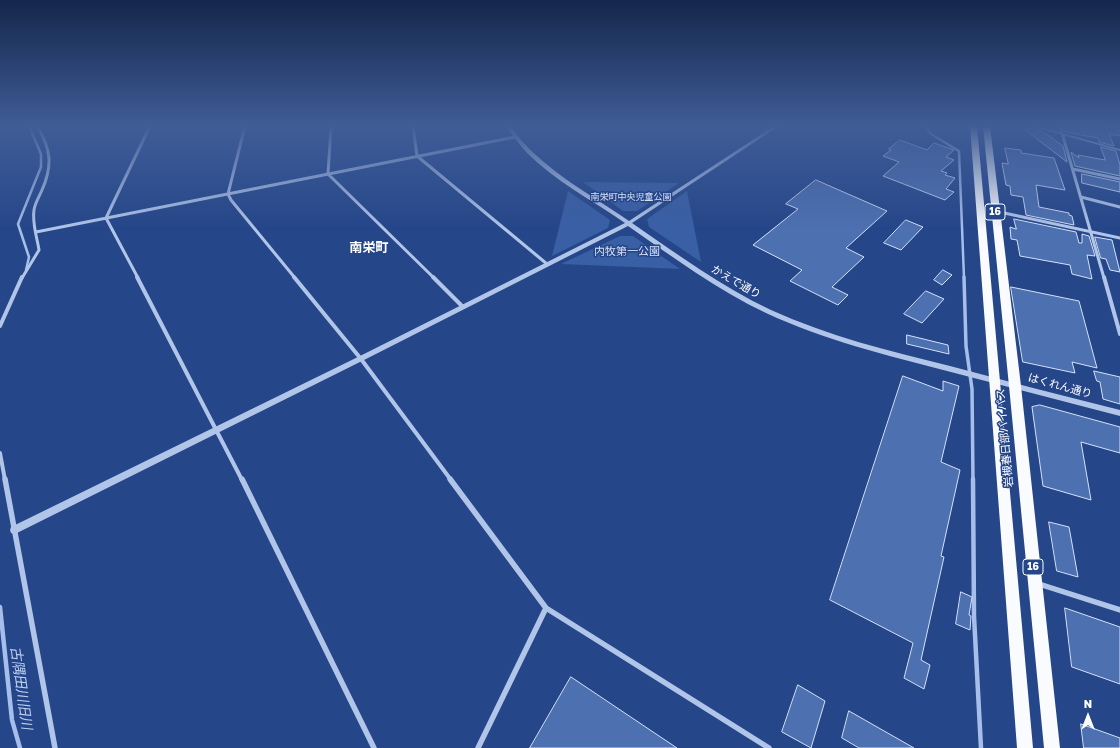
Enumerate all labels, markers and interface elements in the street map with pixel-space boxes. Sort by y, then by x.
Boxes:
park label: 南栄町中央児童公園 [591,192,671,202]
road number: 16 [985,204,1005,220]
district label: 南栄町 [350,240,388,256]
park label: 内牧第一公園 [594,245,660,259]
street label: かえで通り [709,263,763,301]
street label: はくれん通り [1026,371,1094,401]
street label: 岩槻春日部バイパス [994,388,1016,488]
road number: 16 [1023,559,1043,575]
water label: 古隅田川旧川 [7,645,35,731]
north arrow [1068,696,1108,736]
text: N [1084,697,1092,710]

